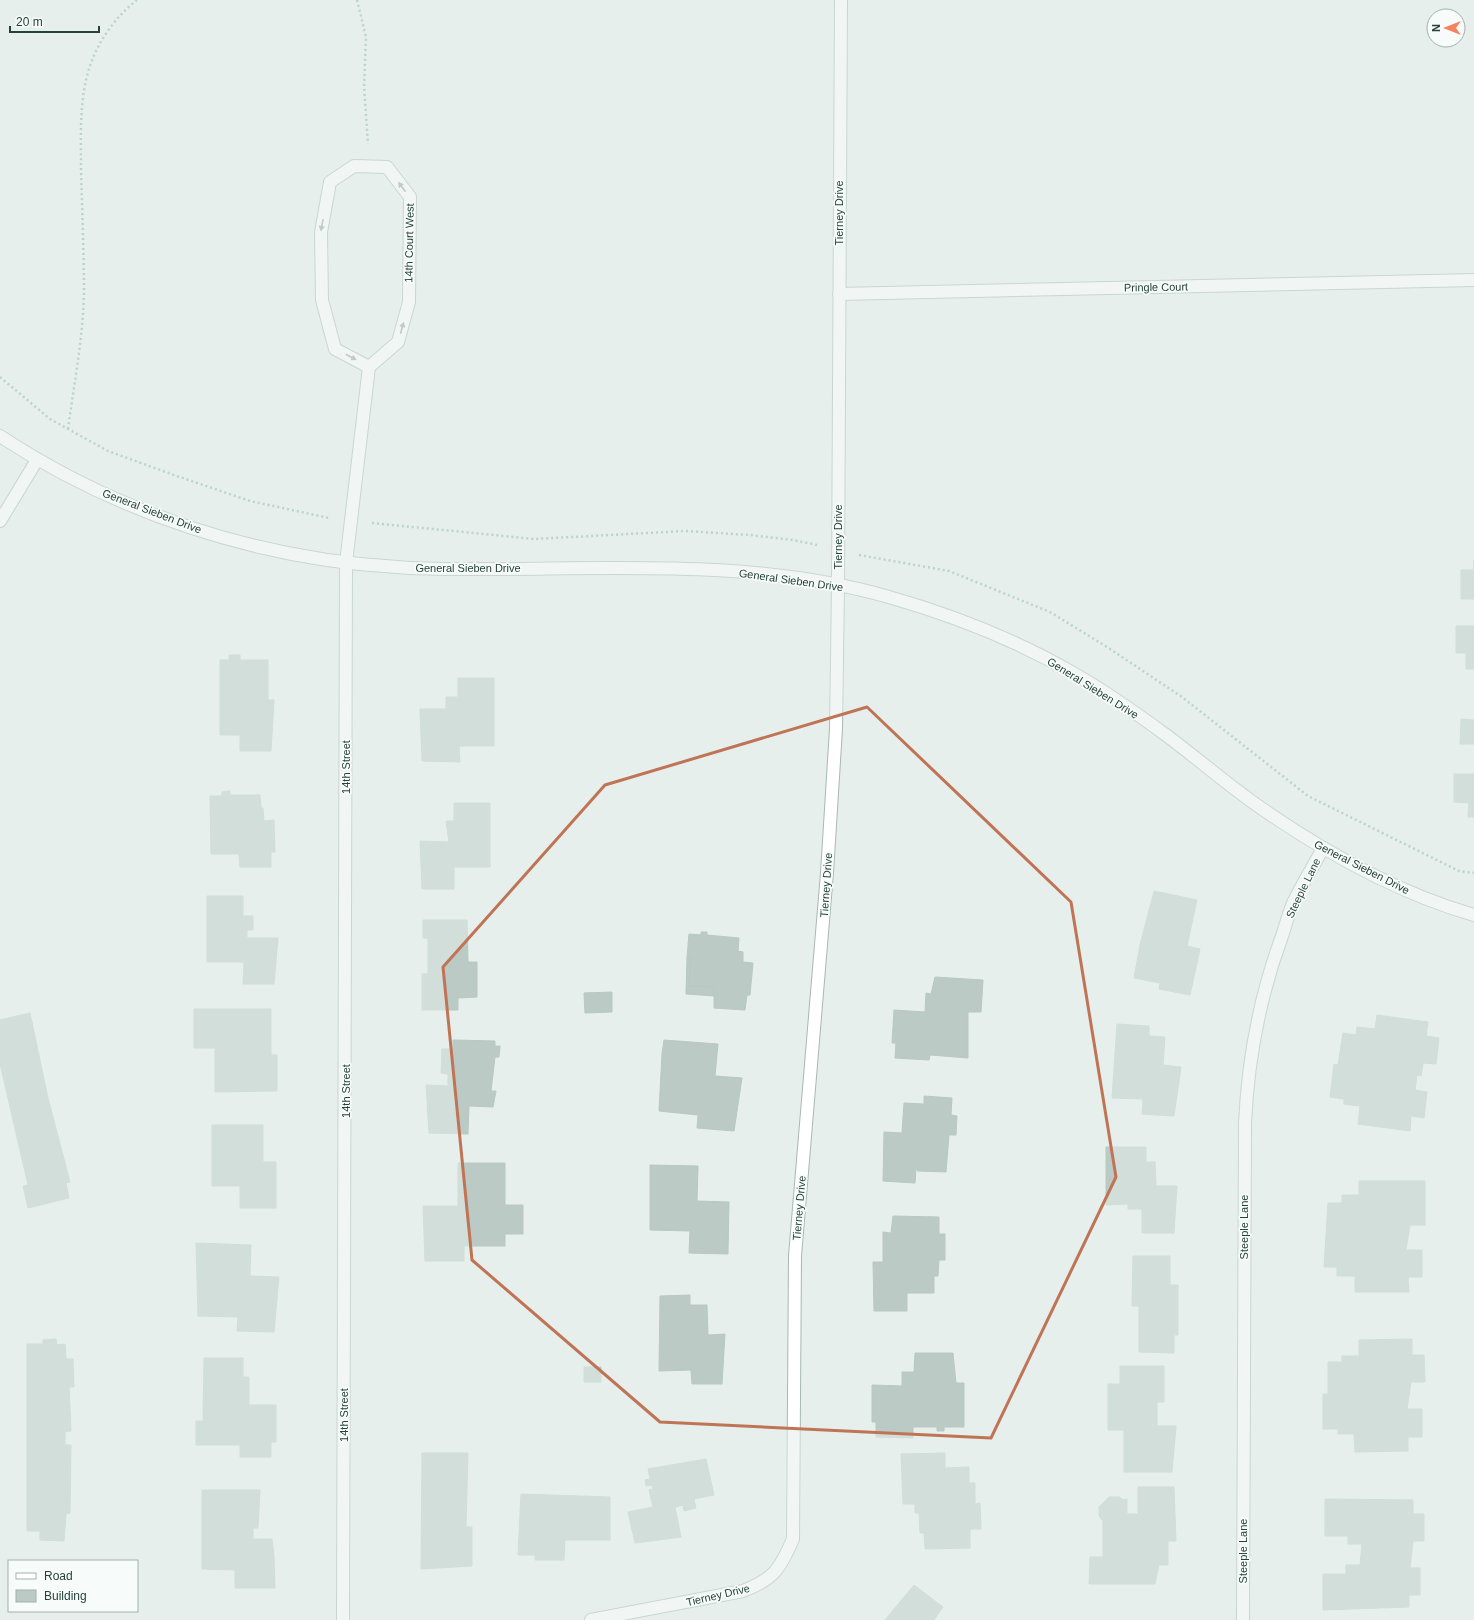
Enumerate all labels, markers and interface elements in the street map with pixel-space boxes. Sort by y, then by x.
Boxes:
scale bar [10,8,99,34]
north arrow [1426,8,1466,48]
text: 20 m [16,15,43,29]
text: N [1430,24,1442,32]
street label: Tierney Drive [833,181,845,246]
one-way arrow [398,182,406,192]
street label: 14th Court West [402,203,416,283]
one-way arrow [319,219,325,231]
street label: Pringle Court [1124,280,1188,294]
one-way arrow [399,321,405,333]
one-way arrow [345,354,356,361]
street label: General Sieben Drive [101,487,203,535]
street label: Tierney Drive [832,505,844,570]
street label: General Sieben Drive [415,562,521,574]
street label: General Sieben Drive [738,567,844,593]
street label: General Sieben Drive [1045,655,1141,721]
street label: 14th Street [340,740,352,794]
street label: General Sieben Drive [1312,838,1412,896]
street label: Tierney Drive [818,852,834,918]
street label: Steeple Lane [1283,856,1323,920]
street label: 14th Street [340,1064,352,1118]
street label: Tierney Drive [790,1175,808,1241]
street label: Steeple Lane [1238,1195,1250,1259]
street label: 14th Street [338,1388,350,1442]
street label: Steeple Lane [1237,1519,1249,1583]
legend [8,1560,138,1612]
text: Road [44,1569,73,1583]
street label: Tierney Drive [685,1582,751,1608]
text: Building [44,1589,87,1603]

